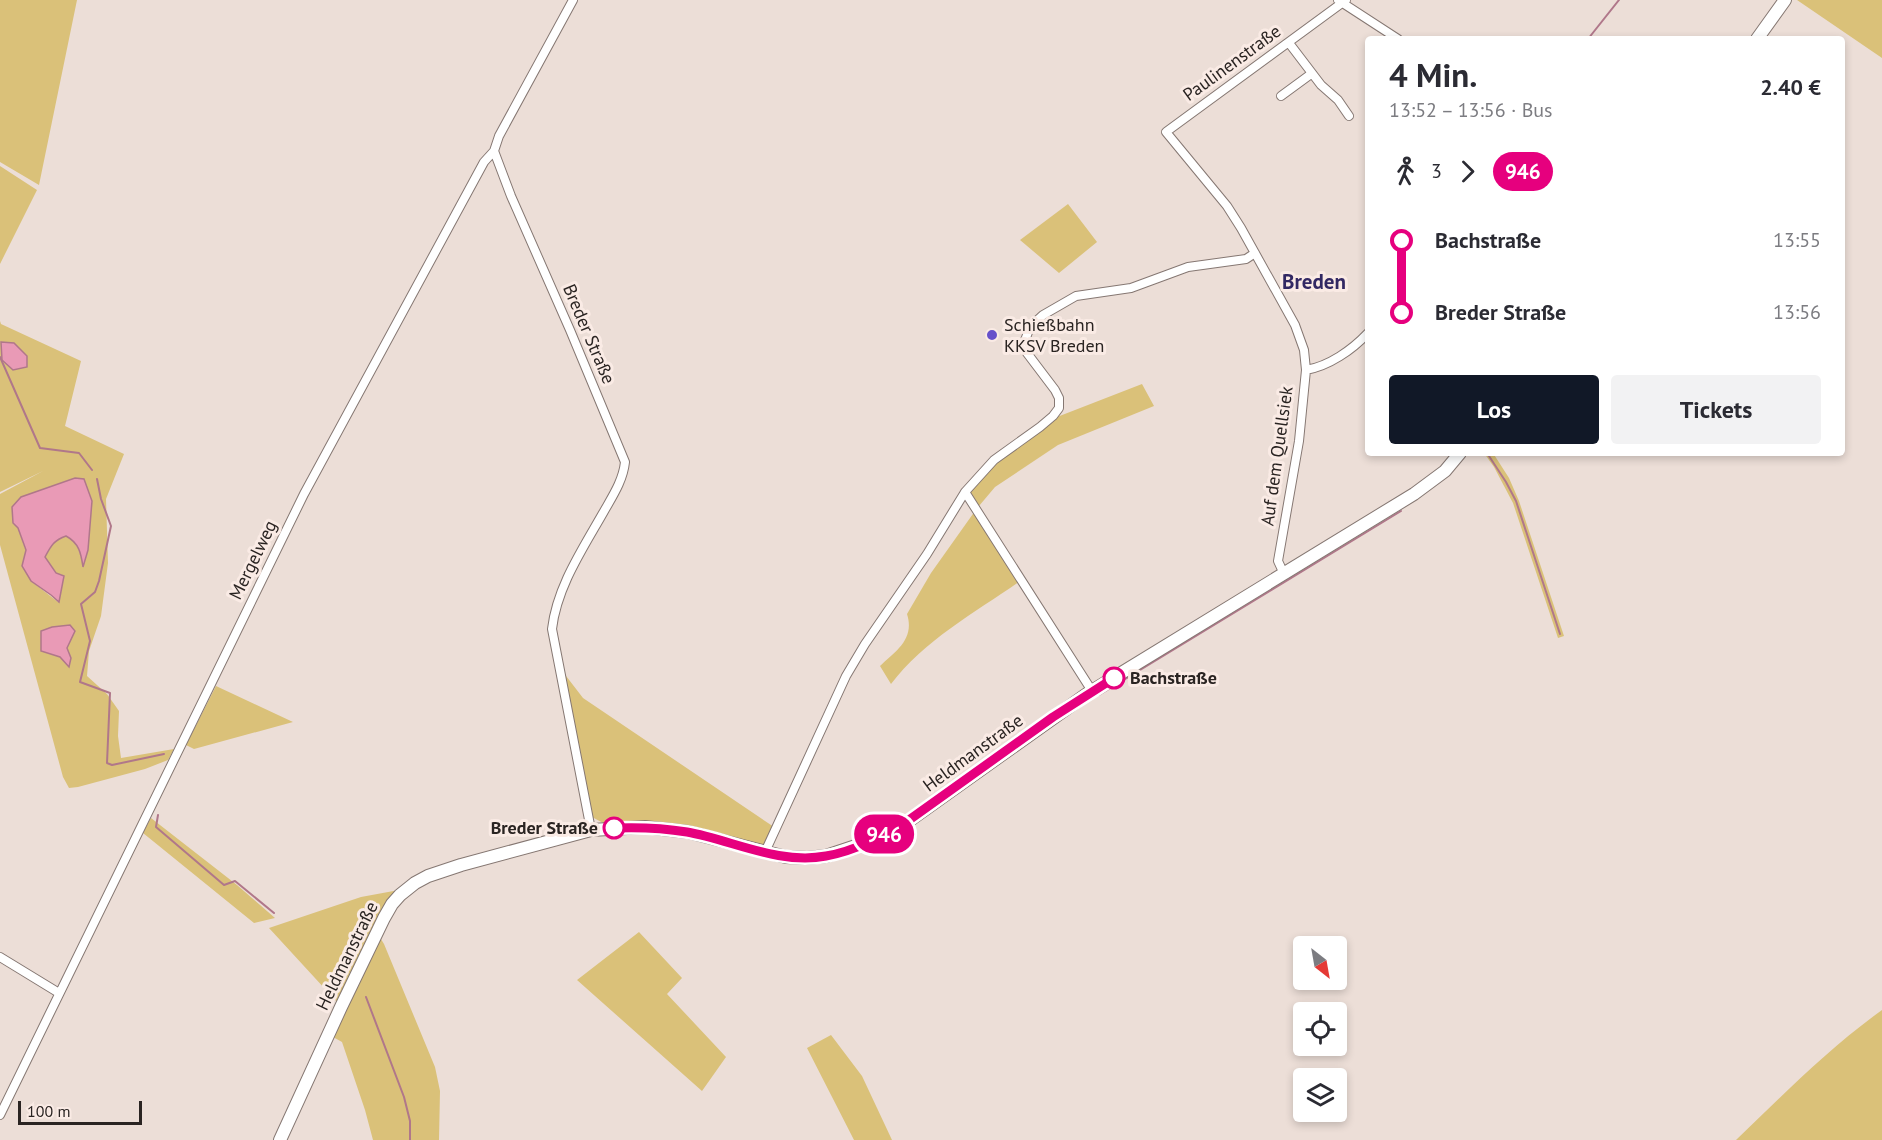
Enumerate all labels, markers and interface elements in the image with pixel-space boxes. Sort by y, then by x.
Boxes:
street label: Paulinenstraße [1178,19,1285,106]
text: 4 Min. [1389,53,1477,96]
text: 2.40 € [1760,73,1821,101]
text: 13:52 – 13:56 · Bus [1389,97,1553,123]
icon: walk [1389,155,1422,188]
icon: forward [1451,155,1484,188]
text: 3 [1431,158,1442,184]
text: 946 [1505,158,1541,185]
text: Bachstraße [1435,226,1541,254]
text: 13:55 [1773,227,1821,253]
district label: Breden [1282,268,1346,295]
street label: Breder Straße [558,281,621,387]
text: Breder Straße [1435,298,1566,326]
text: 13:56 [1773,299,1821,325]
place label: Schießbahn KKSV Breden [1004,313,1104,357]
marker: Schießbahn KKSV Breden [985,328,999,342]
button: Los [1389,375,1599,444]
button: Tickets [1611,375,1821,444]
street label: Auf dem Quellsiek [1255,384,1298,527]
street label: Mergelweg [224,516,282,603]
place label: Bachstraße [1130,666,1217,689]
marker: Bachstraße [1103,667,1125,689]
street label: Heldmanstraße [918,709,1027,797]
line badge: 946 [850,814,918,854]
place label: Breder Straße [491,816,598,839]
marker: Breder Straße [603,817,625,839]
text: 946 [866,821,902,848]
street label: Heldmanstraße [310,898,383,1014]
north arrow [1293,936,1347,990]
map controls [1293,936,1347,1122]
button: locate [1293,1002,1347,1056]
button: layers [1293,1068,1347,1122]
scale bar [18,1098,142,1126]
text: 100 m [27,1101,70,1121]

